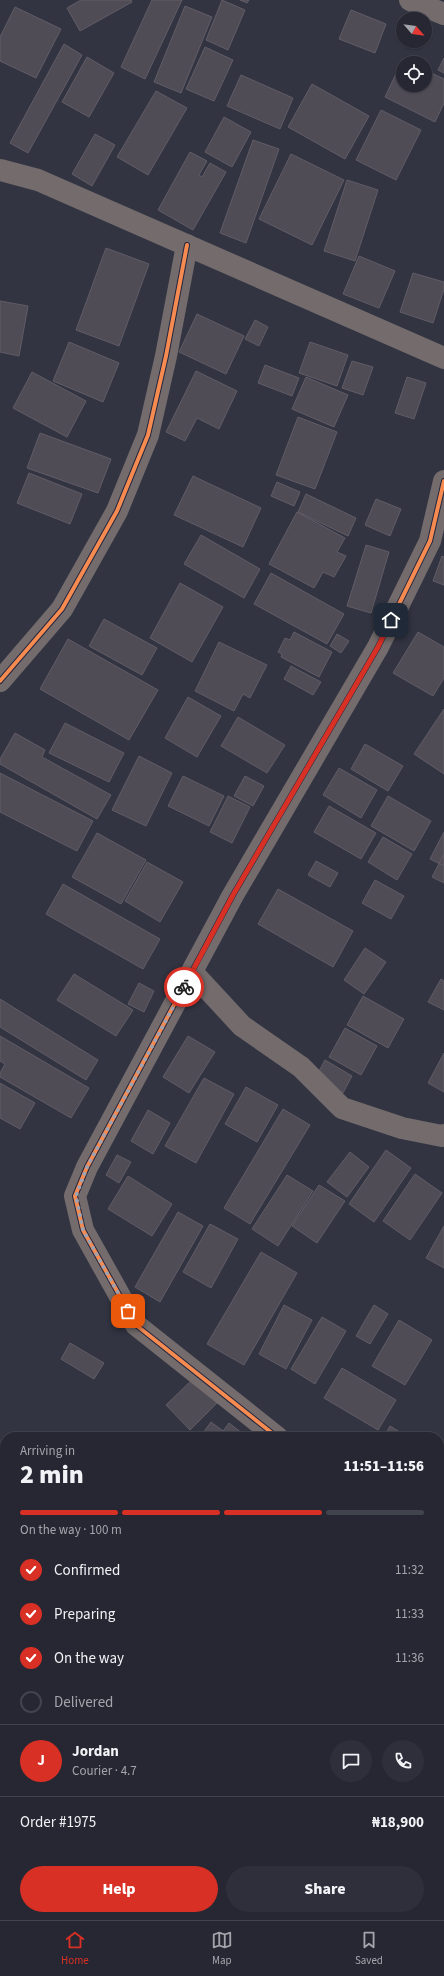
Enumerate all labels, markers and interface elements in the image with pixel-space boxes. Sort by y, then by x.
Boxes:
north arrow [396,12,432,48]
map controls [396,12,432,92]
button: locate [396,56,432,92]
pin [374,603,408,637]
icon: home [380,609,402,631]
courier [164,967,204,1007]
icon: bike [173,976,195,998]
pin [111,1294,145,1328]
icon: bag [117,1300,139,1322]
text: Arriving in [20,1442,75,1460]
text: 2 min [20,1456,84,1493]
text: 11:51–11:56 [343,1456,424,1477]
text: On the way · 100 m [20,1521,122,1539]
icon: check [20,1559,42,1581]
text: Confirmed [54,1560,120,1581]
text: 11:32 [395,1561,424,1579]
icon: check [20,1603,42,1625]
text: Preparing [54,1604,115,1625]
text: 11:33 [395,1605,424,1623]
icon: check [20,1647,42,1669]
text: On the way [54,1648,124,1669]
text: 11:36 [395,1649,424,1667]
text: Delivered [54,1692,113,1713]
button: chat [330,1740,372,1782]
button: phone [382,1740,424,1782]
text: Jordan [72,1741,119,1762]
text: J [37,1750,45,1771]
text: Courier · 4.7 [72,1762,137,1780]
text: Order #1975 [20,1812,96,1833]
text: ₦18,900 [372,1812,424,1833]
button: Help [20,1866,218,1912]
button: Share [226,1866,424,1912]
tab: Home [61,1929,89,1968]
tab: Map [211,1929,233,1968]
tab: Saved [355,1929,383,1968]

